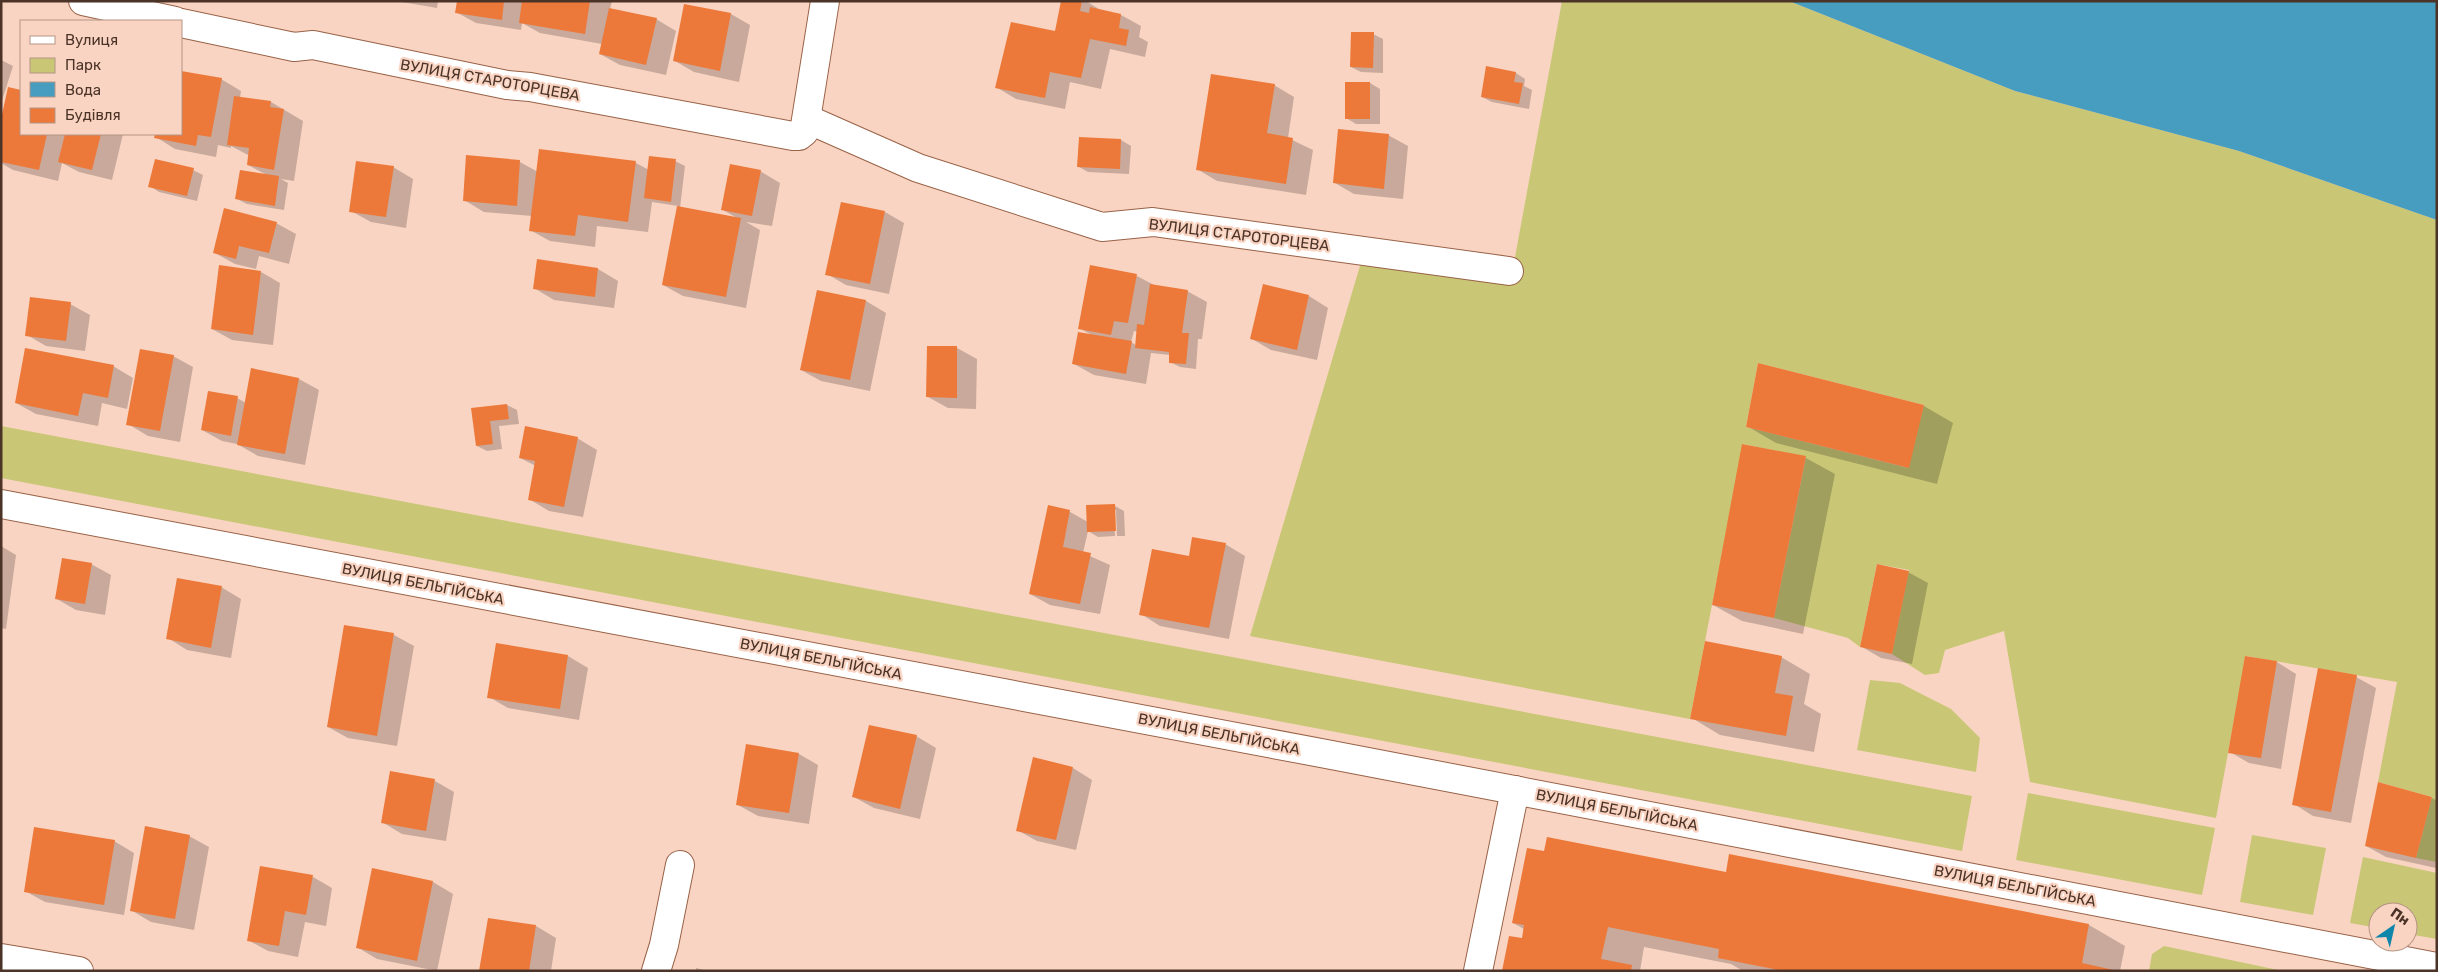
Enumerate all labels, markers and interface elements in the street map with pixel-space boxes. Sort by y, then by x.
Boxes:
legend [20,20,182,135]
text: Вулиця [65,31,118,49]
street label: ВУЛИЦЯ СТАРОТОРЦЕВА [399,55,581,105]
text: Парк [65,56,101,74]
text: Вода [65,81,101,99]
text: Будівля [65,106,121,124]
street label: ВУЛИЦЯ СТАРОТОРЦЕВА [1148,215,1330,255]
street label: ВУЛИЦЯ БЕЛЬГІЙСЬКА [340,559,506,609]
street label: ВУЛИЦЯ БЕЛЬГІЙСЬКА [738,634,904,684]
street label: ВУЛИЦЯ БЕЛЬГІЙСЬКА [1136,709,1302,759]
street label: ВУЛИЦЯ БЕЛЬГІЙСЬКА [1534,785,1700,835]
street label: ВУЛИЦЯ БЕЛЬГІЙСЬКА [1932,861,2098,911]
north arrow [2368,902,2418,952]
text: Пн [2387,904,2413,929]

